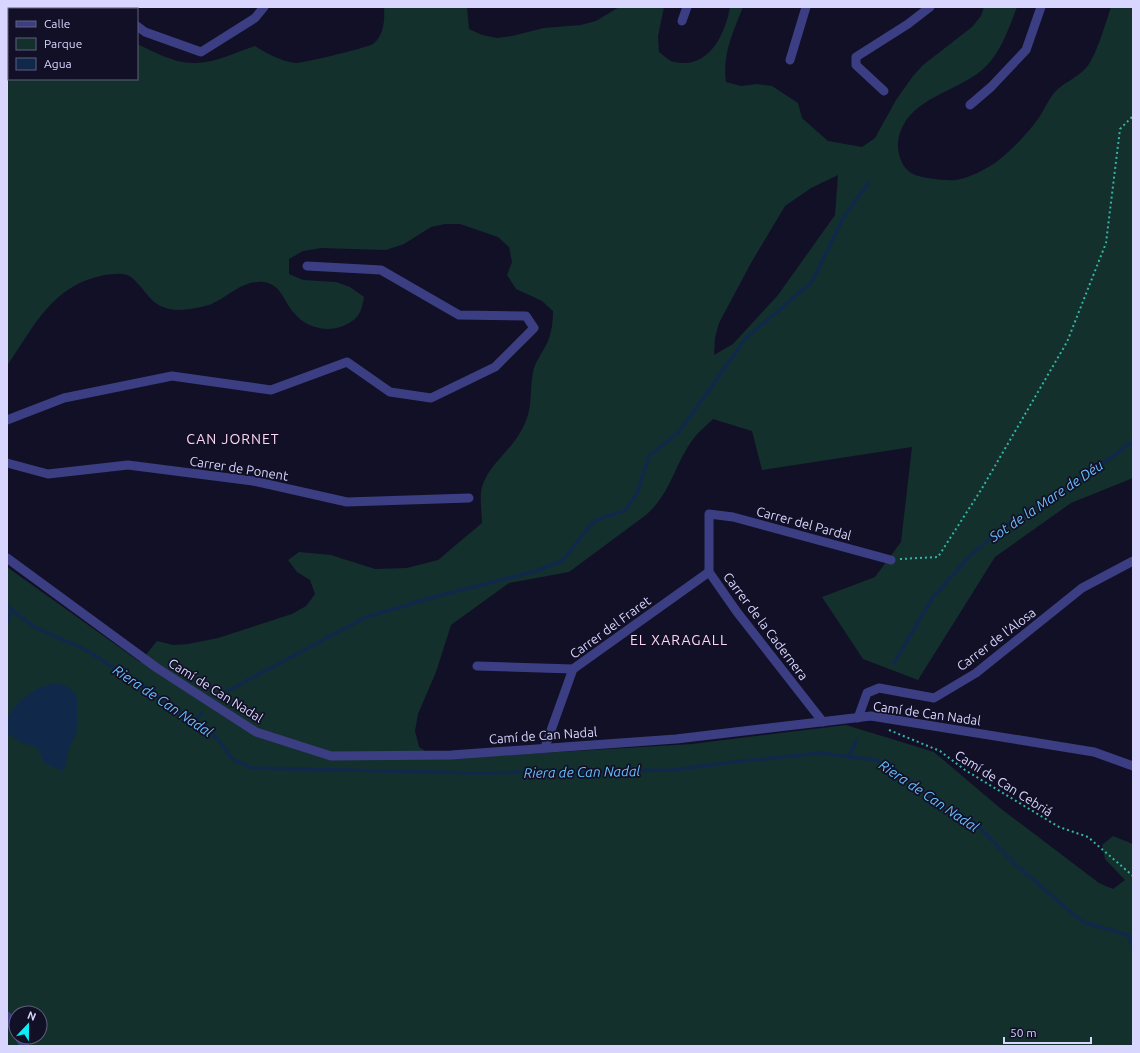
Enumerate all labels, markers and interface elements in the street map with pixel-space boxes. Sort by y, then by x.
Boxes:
legend [8,8,138,80]
text: Calle [44,17,70,30]
text: Parque [44,37,82,50]
text: Agua [44,57,72,70]
district label: CAN JORNET [186,431,280,447]
street label: Carrer de Ponent [189,453,289,483]
water label: Sot de la Mare de Déu [985,457,1106,546]
street label: Carrer del Pardal [755,504,854,543]
street label: Carrer de la Cadernera [721,569,811,683]
street label: Carrer del Fraret [567,593,653,661]
street label: Carrer de l'Alosa [954,605,1038,673]
district label: EL XARAGALL [630,632,728,648]
street label: Camí de Can Nadal [166,655,266,725]
water label: Riera de Can Nadal [110,662,216,740]
street label: Camí de Can Nadal [872,699,982,728]
street label: Camí de Can Nadal [488,724,598,746]
street label: Camí de Can Cebriá [953,747,1055,819]
water label: Riera de Can Nadal [876,757,982,835]
water label: Riera de Can Nadal [523,763,641,781]
north arrow [8,1005,48,1045]
text: N [26,1009,38,1023]
scale bar [1004,1019,1091,1045]
text: 50 m [1010,1026,1037,1039]

